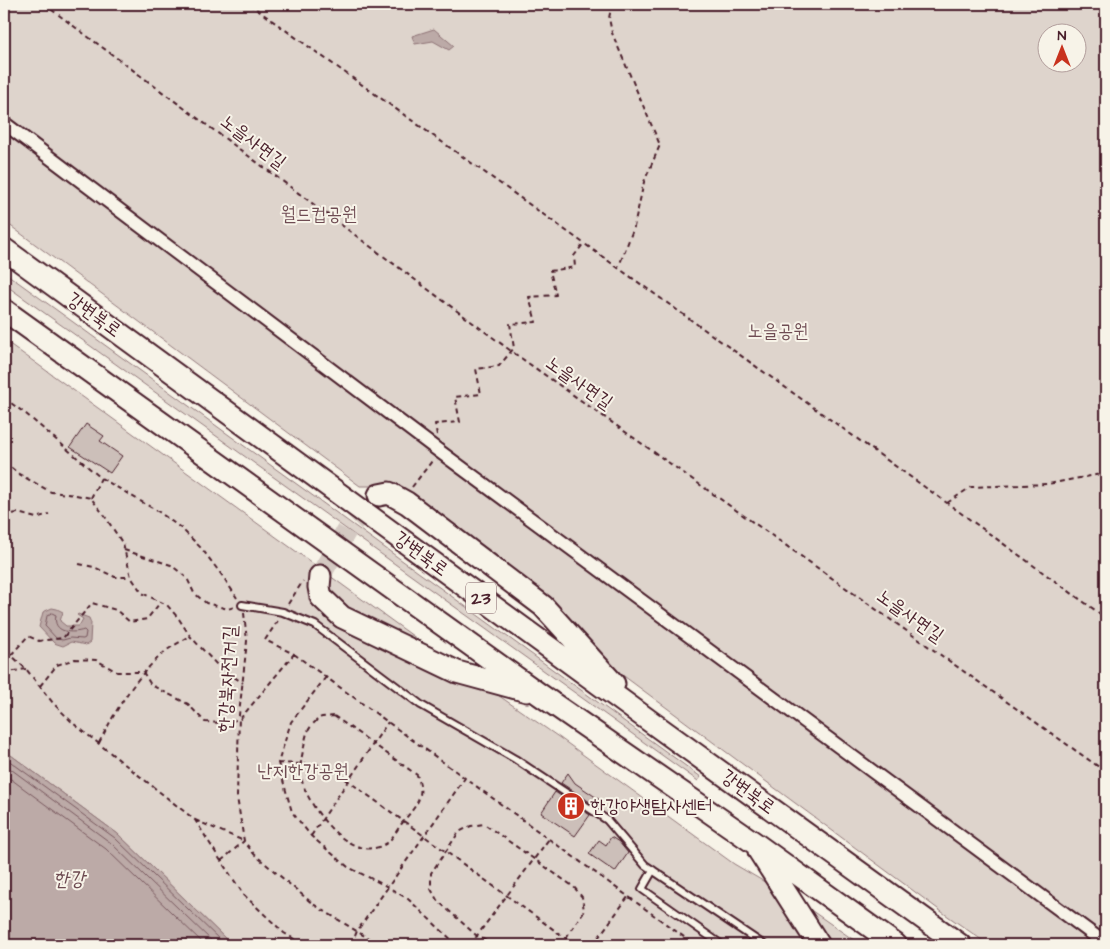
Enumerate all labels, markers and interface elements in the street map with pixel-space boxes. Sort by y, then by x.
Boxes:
north arrow [1038,22,1088,72]
text: N [1058,26,1067,46]
street label: 노을사면길 [214,108,292,176]
park label: 월드컵공원 [281,201,357,228]
street label: 강변북로 [61,286,127,344]
park label: 노을공원 [747,318,809,345]
street label: 노을사면길 [540,350,618,416]
street label: 강변북로 [388,525,454,583]
road number: 23 [466,582,496,614]
street label: 노을사면길 [871,583,949,649]
street label: 한강북자전거길 [212,625,244,733]
park label: 난지한강공원 [257,758,349,785]
street label: 강변북로 [715,763,781,821]
building icon: 한강야생탐사센터 [556,791,586,821]
place label: 한강야생탐사센터 [590,793,712,820]
water label: 한강 [53,865,88,893]

